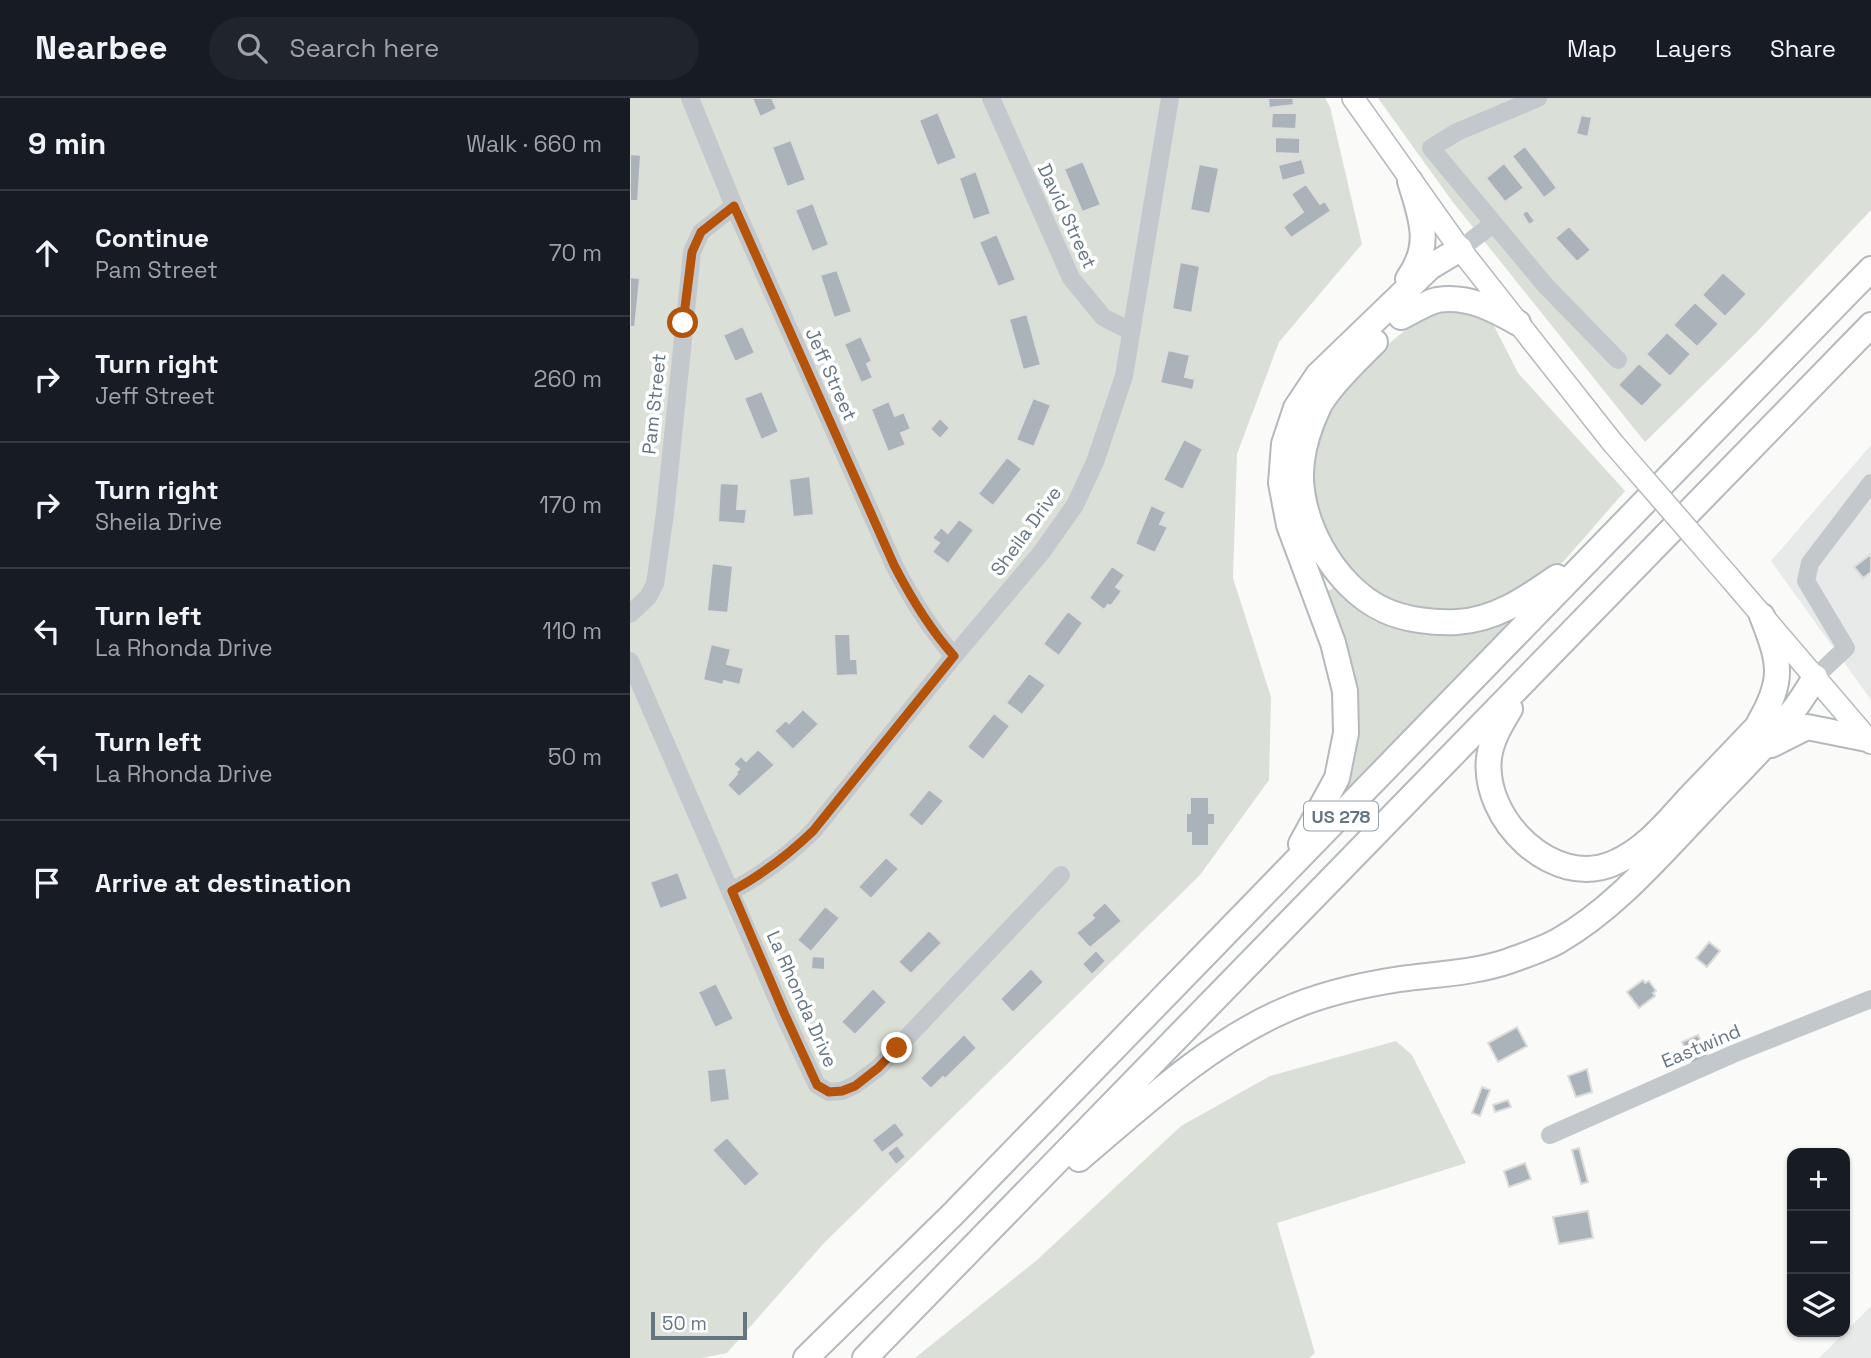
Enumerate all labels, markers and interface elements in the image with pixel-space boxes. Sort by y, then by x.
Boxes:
search box [209,17,699,80]
text: Nearbee [35,27,167,69]
icon: search [233,29,271,67]
text: Search here [289,31,439,65]
text: Map [1567,33,1617,64]
text: Layers [1655,33,1732,64]
text: Share [1770,33,1836,64]
text: 9 min [28,124,106,163]
text: Walk · 660 m [466,129,602,159]
street label: David Street [1032,159,1102,273]
text: Continue [95,221,209,255]
icon: ahead [28,234,66,272]
text: 70 m [549,238,602,268]
text: Pam Street [95,255,218,285]
route start [667,307,698,338]
street label: Jeff Street [799,324,863,424]
text: Turn right [95,347,219,381]
street label: Pam Street [636,352,672,456]
icon: right [28,360,66,398]
text: 260 m [534,364,602,394]
text: Jeff Street [95,381,215,411]
text: Turn right [95,473,219,507]
street label: Sheila Drive [985,481,1067,581]
icon: right [28,486,66,524]
text: 170 m [539,490,602,520]
text: Sheila Drive [95,507,222,537]
text: Turn left [95,599,202,633]
icon: left [28,612,66,650]
text: 110 m [542,616,602,646]
text: La Rhonda Drive [95,633,273,663]
text: Turn left [95,725,202,759]
icon: left [28,738,66,776]
text: 50 m [548,742,602,772]
text: La Rhonda Drive [95,759,273,789]
road number: US 278 [1304,802,1378,830]
icon: arrive [28,864,66,902]
text: Arrive at destination [95,866,352,900]
street label: La Rhonda Drive [761,927,843,1071]
street label: Eastwind [1658,1018,1744,1074]
route end [881,1032,912,1063]
map controls [1787,1148,1850,1337]
button: + [1787,1148,1850,1211]
button: − [1787,1211,1850,1274]
button: layers [1787,1274,1850,1337]
scale bar [651,1309,747,1341]
text: 50 m [662,1311,707,1336]

